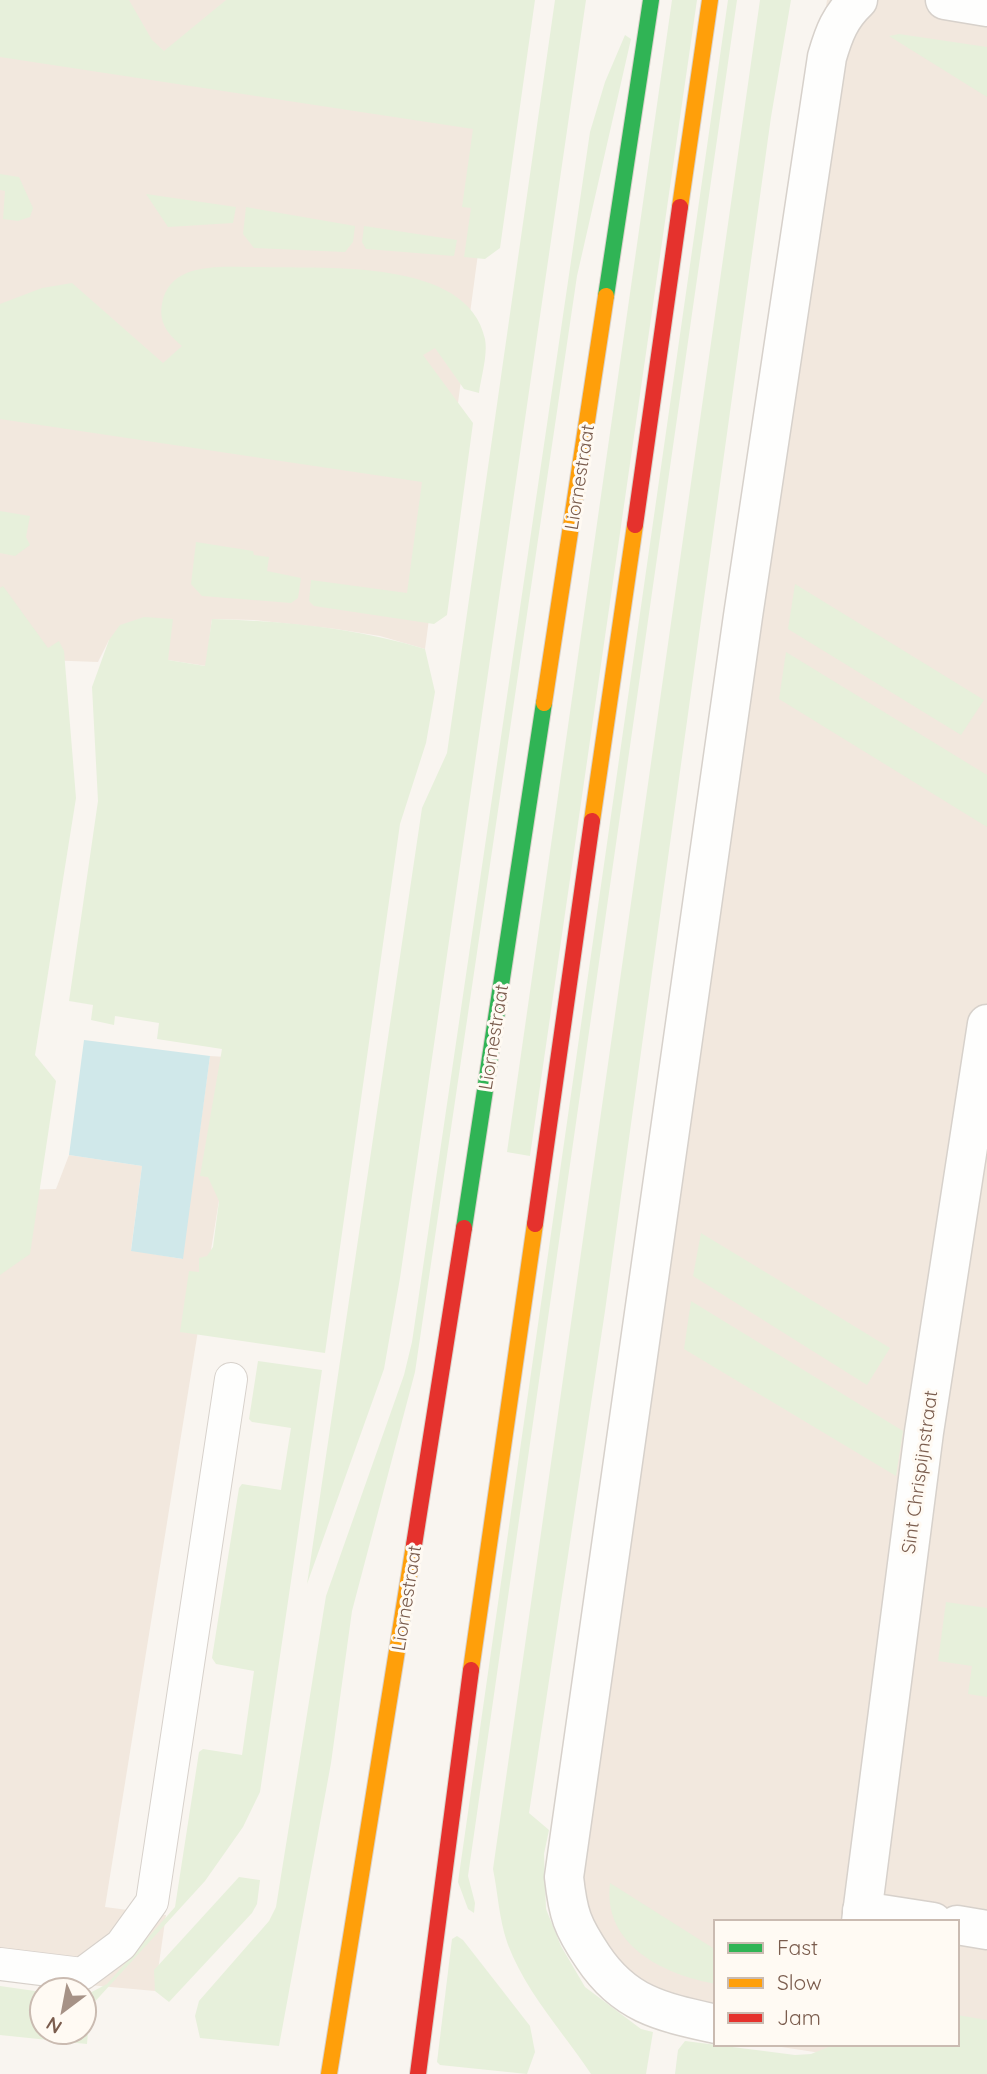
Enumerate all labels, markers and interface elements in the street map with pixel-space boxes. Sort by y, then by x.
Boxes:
street label: Liornestraat [559,422,599,532]
street label: Liornestraat [473,982,513,1092]
street label: Sint Chrispijnstraat [896,1389,942,1555]
street label: Liornestraat [386,1543,426,1653]
legend [714,1920,959,2046]
text: Fast [777,1934,818,1960]
text: Slow [777,1969,822,1995]
north arrow [28,1976,98,2046]
text: Jam [777,2004,821,2030]
text: N [42,2012,66,2039]

